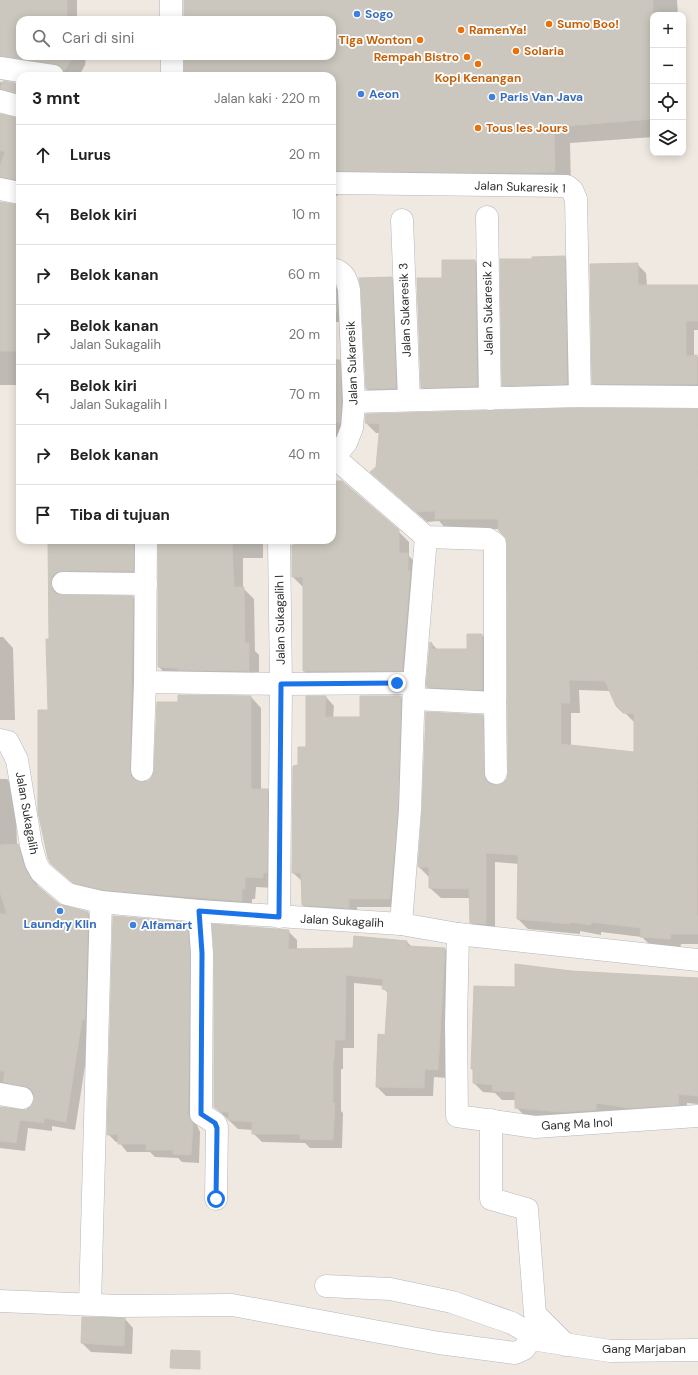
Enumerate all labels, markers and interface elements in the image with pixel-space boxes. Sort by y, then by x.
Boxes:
place label: Sogo [365,6,393,22]
marker: Sogo [352,9,362,19]
map controls [650,12,686,156]
button: + [650,12,686,48]
search box [16,16,336,60]
place label: Sumo Boo! [557,16,619,32]
marker: Sumo Boo! [544,19,554,29]
place label: RamenYa! [469,22,527,38]
marker: RamenYa! [456,25,466,35]
icon: search [30,27,52,49]
text: Cari di sini [62,28,134,48]
place label: Tiga Wonton [338,32,412,48]
marker: Tiga Wonton [415,35,425,45]
place label: Solaria [524,43,564,59]
marker: Solaria [511,46,521,56]
button: − [650,48,686,84]
place label: Rempah Bistro [374,49,459,65]
marker: Rempah Bistro [462,52,472,62]
marker: Kopi Kenangan [473,59,483,69]
place label: Kopi Kenangan [435,70,521,86]
button: locate [650,84,686,120]
place label: Aeon [369,86,399,102]
text: 3 mnt [32,87,80,109]
marker: Aeon [356,89,366,99]
place label: Paris Van Java [500,89,583,105]
text: Jalan kaki · 220 m [214,90,320,107]
marker: Paris Van Java [487,92,497,102]
place label: Tous les Jours [486,120,568,136]
button: layers [650,120,686,156]
marker: Tous les Jours [473,123,483,133]
icon: ahead [32,144,54,166]
text: Lurus [70,145,111,165]
text: 20 m [289,146,320,163]
street label: Jalan Sukaresik 1 [474,177,566,197]
icon: left [32,204,54,226]
text: Belok kiri [70,205,137,225]
text: 10 m [292,206,320,223]
street label: Jalan Sukaresik 2 [479,261,497,355]
street label: Jalan Sukaresik 3 [395,263,415,357]
icon: right [32,264,54,286]
text: Belok kanan [70,265,158,285]
text: 60 m [288,266,320,283]
text: Belok kanan [70,316,158,336]
street label: Jalan Sukaresik [343,321,361,405]
icon: right [32,324,54,346]
text: 20 m [289,326,320,343]
text: Jalan Sukagalih [70,336,161,353]
text: Belok kiri [70,376,137,396]
icon: left [32,384,54,406]
text: 70 m [289,386,320,403]
text: Jalan Sukagalih I [70,396,167,413]
icon: right [32,444,54,466]
text: Belok kanan [70,445,158,465]
text: 40 m [288,446,320,463]
icon: arrive [32,504,54,526]
text: Tiba di tujuan [70,505,170,525]
street label: Jalan Sukagalih I [271,575,289,665]
route end [388,674,406,692]
street label: Jalan Sukagalih [12,770,42,856]
marker: Laundry Klin [55,906,65,916]
street label: Jalan Sukagalih [300,911,384,931]
place label: Laundry Klin [23,916,97,932]
place label: Alfamart [141,917,192,933]
marker: Alfamart [128,920,138,930]
street label: Gang Ma Inol [541,1114,613,1134]
route start [207,1190,225,1208]
street label: Gang Marjaban [602,1341,686,1357]

